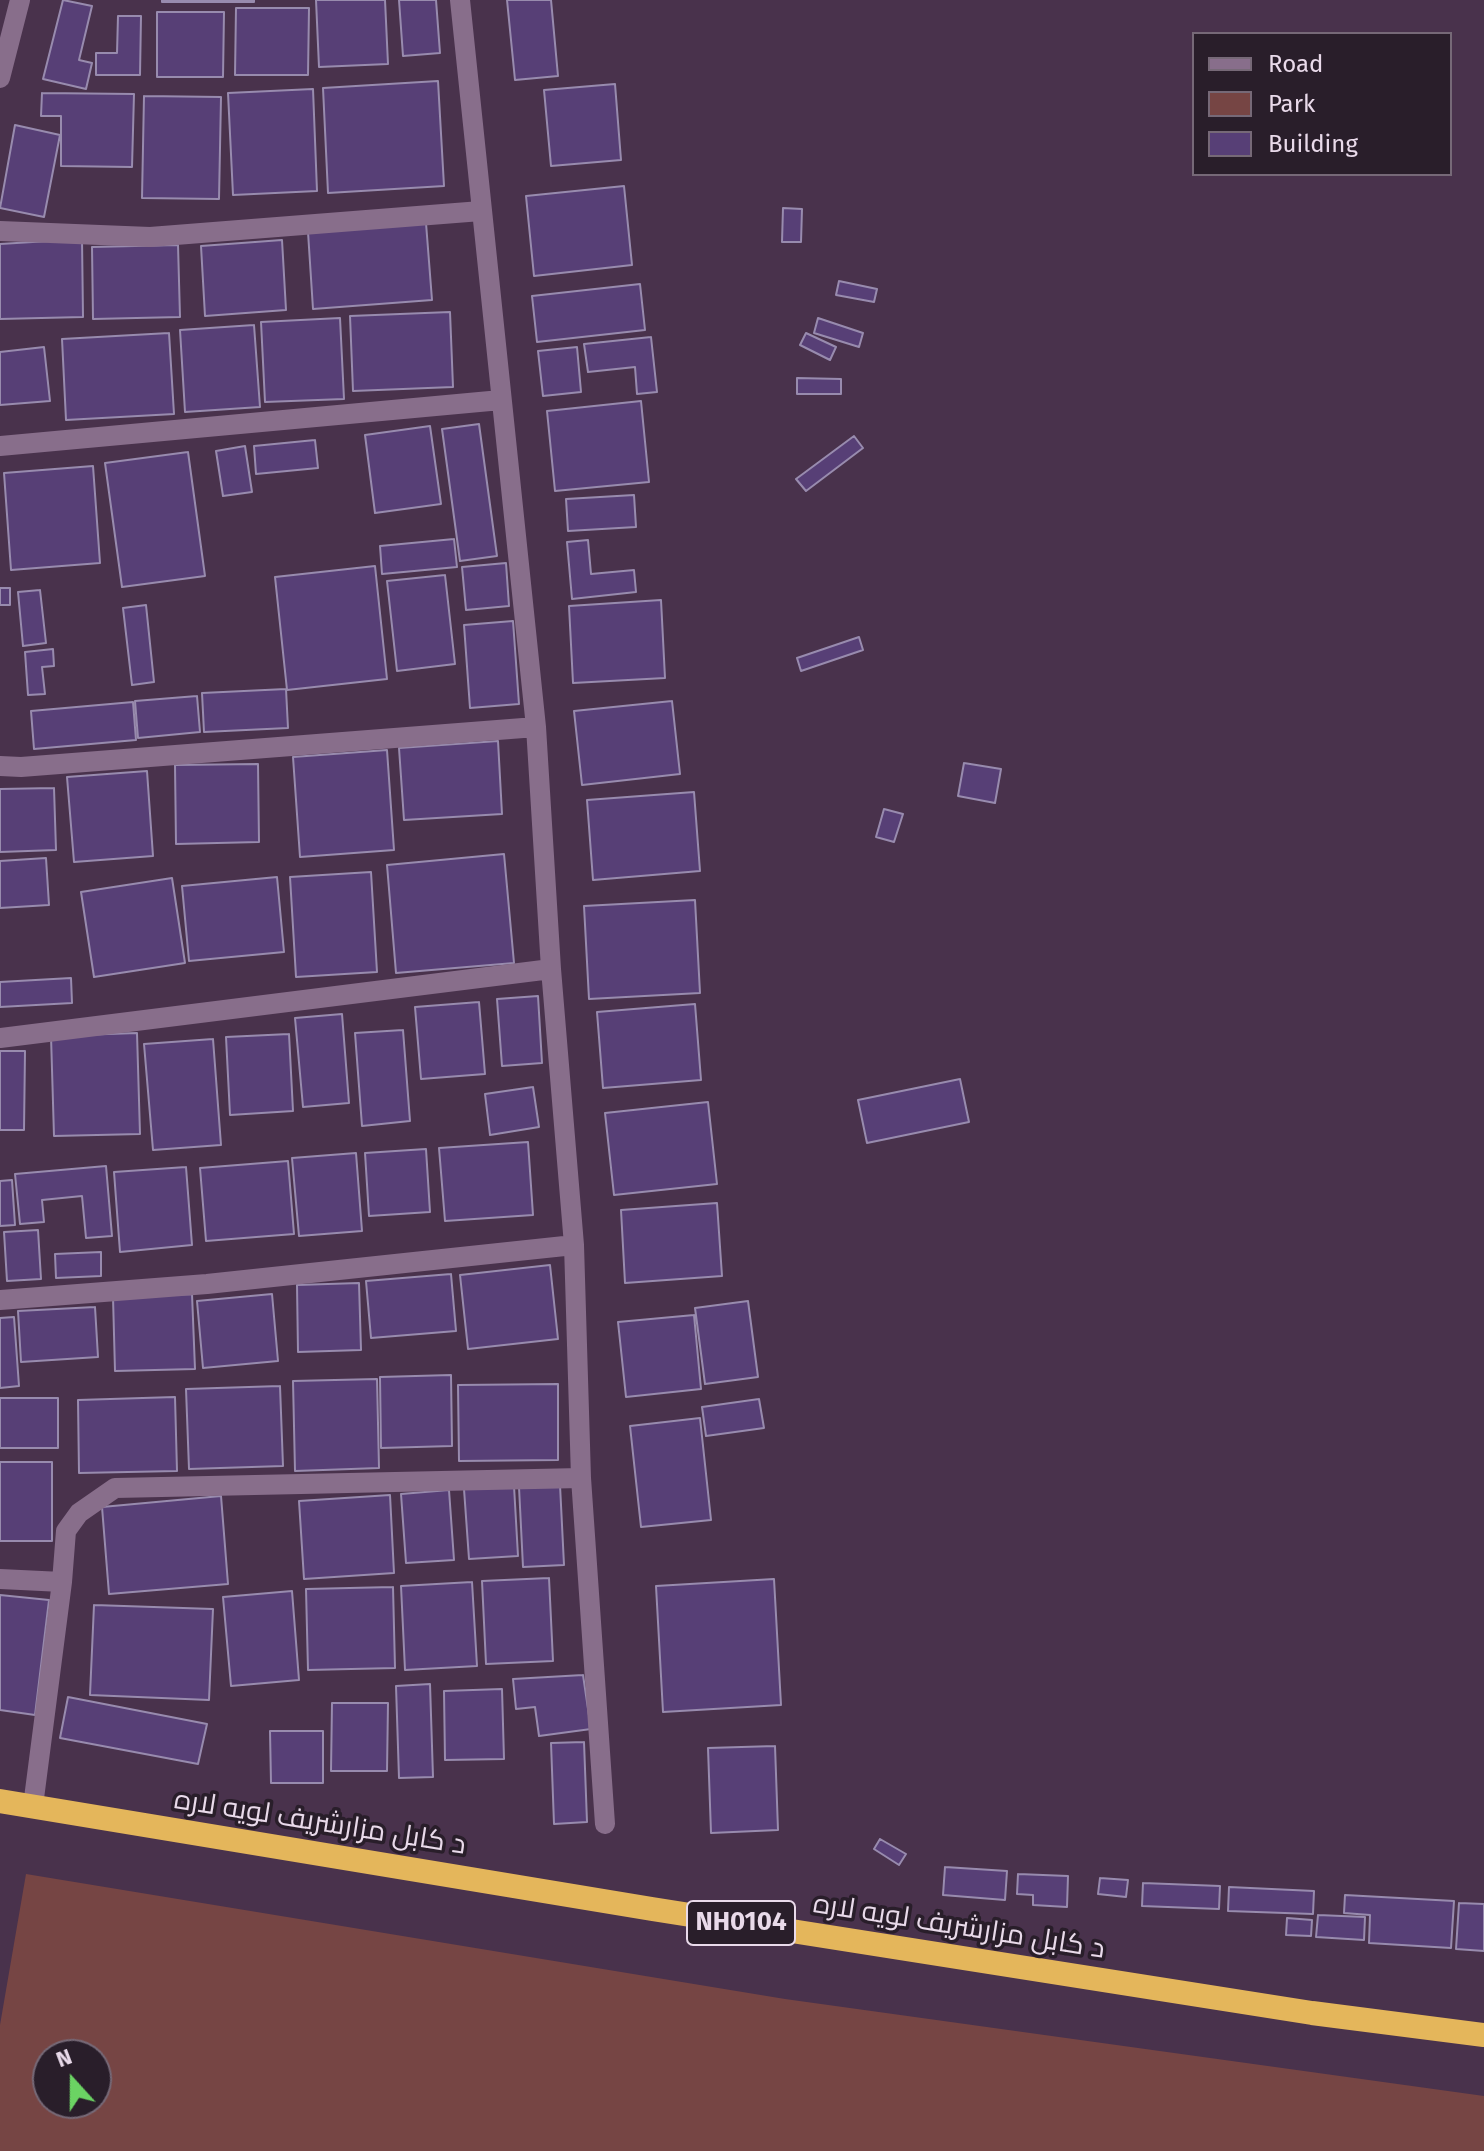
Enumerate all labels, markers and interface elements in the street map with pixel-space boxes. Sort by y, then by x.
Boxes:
legend [1192,32,1452,176]
text: Road [1268,50,1323,78]
text: Park [1268,90,1315,118]
text: Building [1268,130,1358,158]
street label: د کابل مزارشریف لویه لاره [172,1783,468,1863]
street label: د کابل مزارشریف لویه لاره [811,1887,1107,1967]
road number: NH0104 [687,1901,795,1945]
north arrow [32,2039,112,2119]
text: N [52,2043,76,2073]

